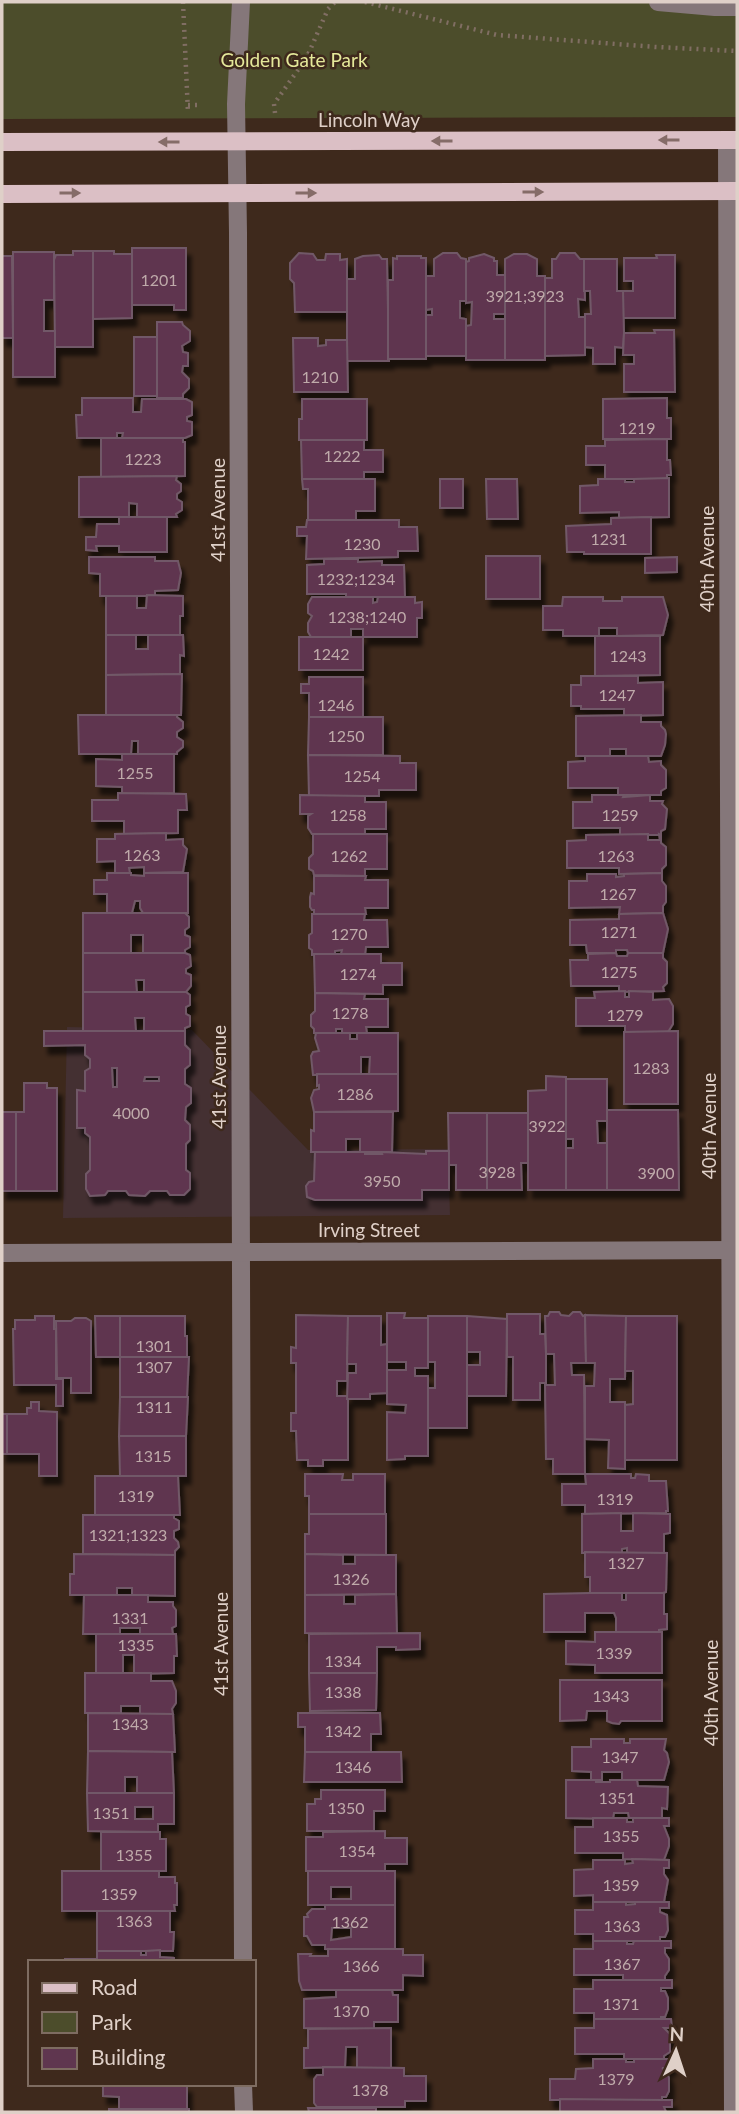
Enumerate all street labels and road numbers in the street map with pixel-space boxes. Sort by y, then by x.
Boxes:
street label: Lincoln Way [318,108,420,131]
street label: 41st Avenue [206,458,229,562]
street label: 40th Avenue [695,506,718,612]
street label: 41st Avenue [207,1025,230,1129]
street label: 40th Avenue [697,1073,720,1179]
street label: Irving Street [318,1218,420,1241]
street label: 41st Avenue [209,1592,232,1696]
street label: 40th Avenue [699,1640,722,1746]

